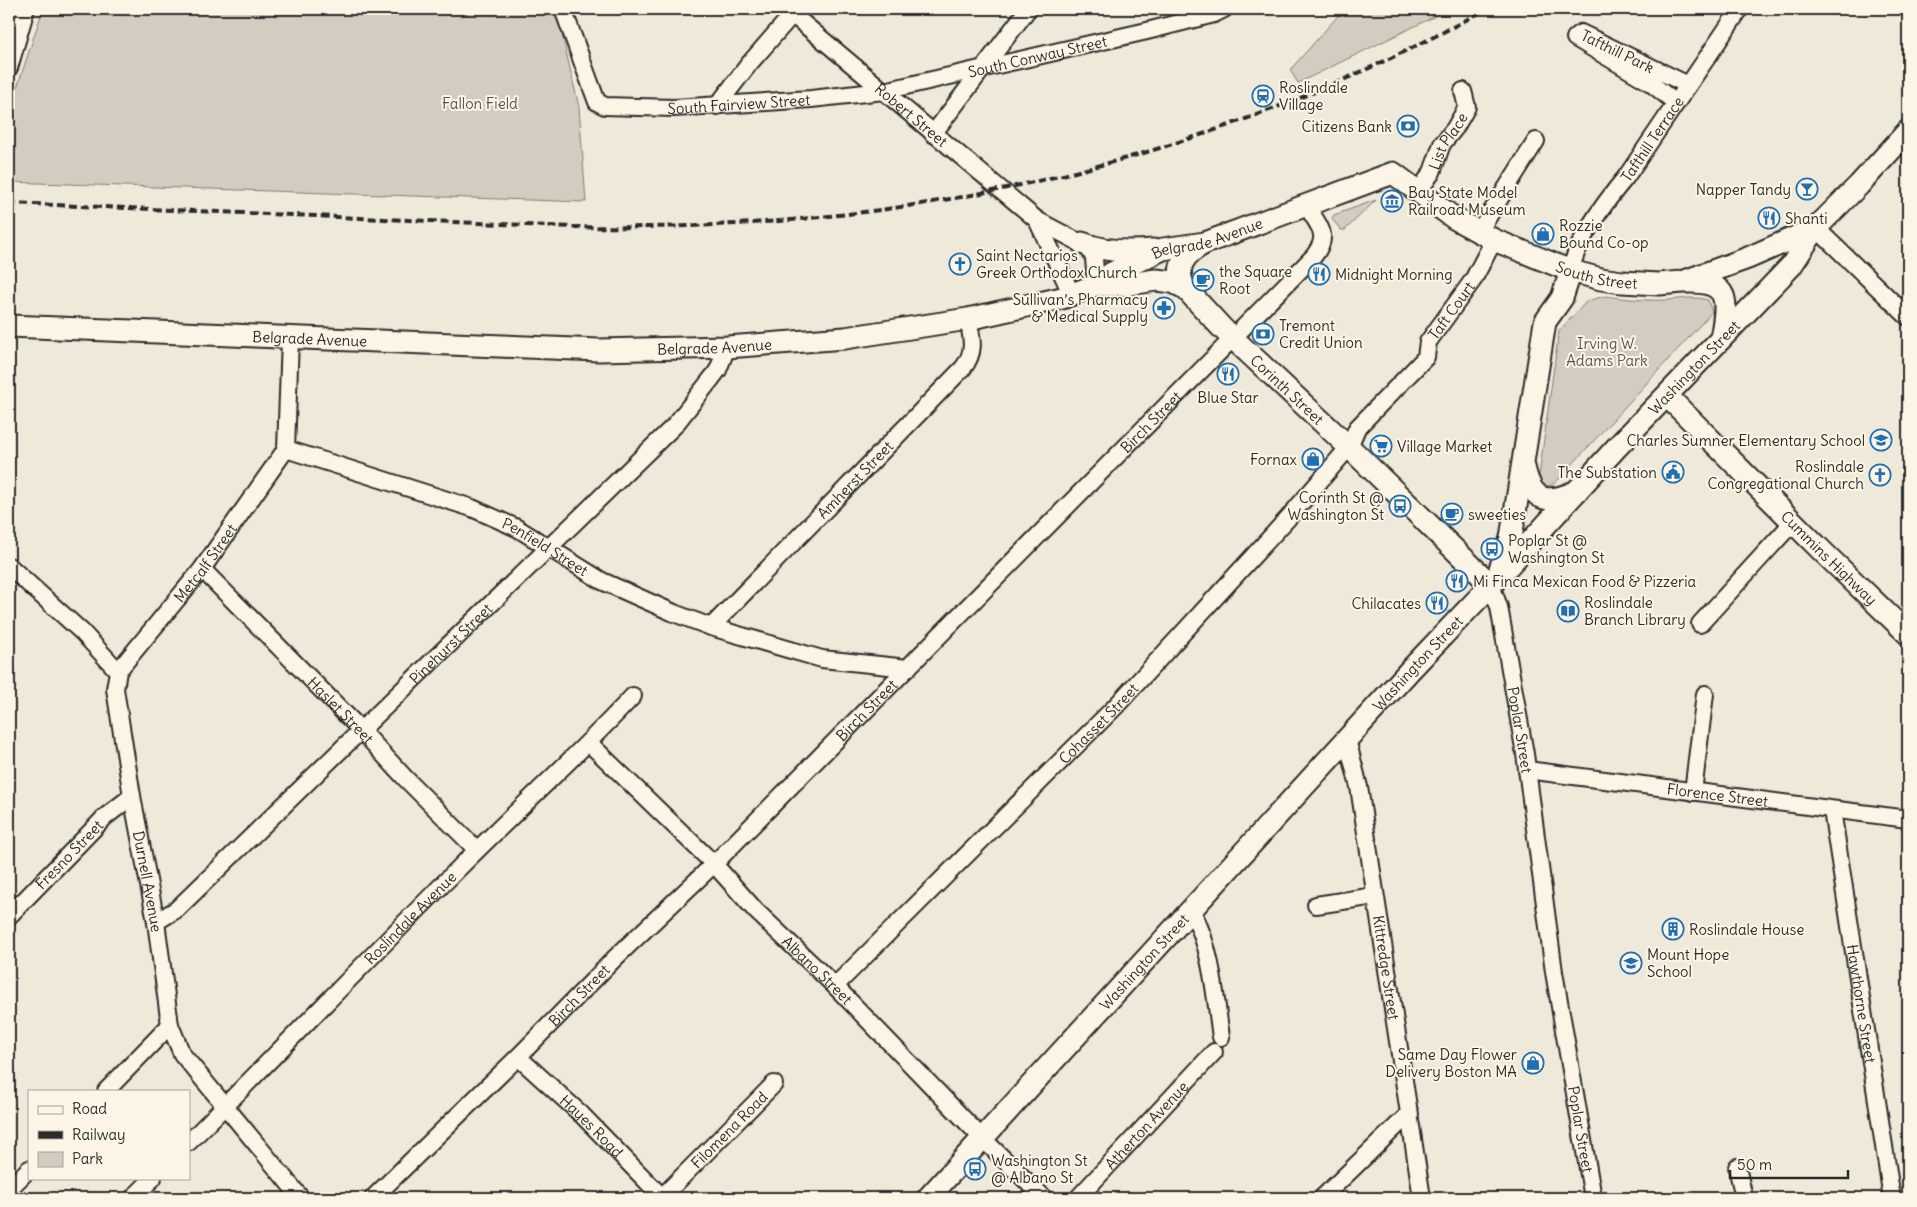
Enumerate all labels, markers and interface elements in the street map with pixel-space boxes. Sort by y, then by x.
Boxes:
street label: Tafthill Park [1578,25,1658,77]
street label: South Conway Street [966,31,1109,81]
place label: Roslindale Village [1279,78,1348,114]
street label: Robert Street [871,79,952,150]
station icon: Roslindale Village [1251,84,1275,108]
street label: South Fairview Street [667,90,811,118]
street label: Tafthill Terrace [1616,93,1687,185]
park label: Fallon Field [442,94,518,113]
street label: List Place [1424,109,1471,172]
bank icon: Citizens Bank [1396,114,1420,138]
place label: Citizens Bank [1302,117,1392,136]
bar icon: Napper Tandy [1795,177,1819,201]
place label: Napper Tandy [1696,180,1791,199]
place label: Bay State Model Railroad Museum [1408,183,1526,219]
museum icon: Bay State Model Railroad Museum [1380,189,1404,213]
restaurant icon: Shanti [1757,206,1781,230]
place label: Shanti [1785,209,1828,228]
street label: Belgrade Avenue [1148,213,1265,263]
place label: Rozzie Bound Co-op [1559,216,1649,252]
shop icon: Rozzie Bound Co-op [1531,222,1555,246]
place label: Saint Nectarios Greek Orthodox Church [976,246,1138,282]
church icon: Saint Nectarios Greek Orthodox Church [948,252,972,276]
street label: South Street [1553,256,1638,292]
place label: the Square Root [1219,262,1292,298]
restaurant icon: Midnight Morning [1307,262,1331,286]
place label: Midnight Morning [1335,265,1453,284]
cafe icon: the Square Root [1191,268,1215,292]
street label: Taft Court [1424,278,1478,343]
place label: Sullivan’s Pharmacy & Medical Supply [1013,290,1148,326]
pharmacy icon: Sullivan’s Pharmacy & Medical Supply [1152,296,1176,320]
place label: Tremont Credit Union [1279,316,1363,352]
street label: Washington Street [1644,316,1743,418]
bank icon: Tremont Credit Union [1251,322,1275,346]
street label: Belgrade Avenue [252,326,368,350]
street label: Belgrade Avenue [657,334,773,358]
park label: Irving W. Adams Park [1566,334,1648,370]
street label: Corinth Street [1247,350,1328,428]
restaurant icon: Blue Star [1216,362,1240,386]
street label: Birch Street [1116,387,1185,456]
place label: Blue Star [1197,388,1259,407]
school or university icon: Charles Sumner Elementary School [1869,428,1893,452]
place label: Charles Sumner Elementary School [1626,431,1865,450]
supermarket icon: Village Market [1369,434,1393,458]
street label: Amherst Street [813,436,897,522]
place label: Village Market [1397,437,1492,456]
shop icon: Fornax [1301,447,1325,471]
place label: Fornax [1250,450,1298,469]
place label: Roslindale Congregational Church [1708,457,1864,493]
public building icon: The Substation [1661,460,1685,484]
place label: The Substation [1557,463,1657,482]
church icon: Roslindale Congregational Church [1868,463,1892,487]
place label: Corinth St @ Washington St [1288,488,1384,524]
bus stop icon: Corinth St @ Washington St [1388,494,1412,518]
cafe icon: sweeties [1440,502,1464,526]
place label: sweeties [1468,505,1526,524]
street label: Cummins Highway [1777,506,1881,609]
street label: Penfield Street [499,513,592,580]
street label: Metcalf Street [169,520,240,606]
place label: Poplar St @ Washington St [1508,531,1604,567]
bus stop icon: Poplar St @ Washington St [1480,537,1504,561]
restaurant icon: Mi Finca Mexican Food & Pizzeria [1445,569,1469,593]
place label: Mi Finca Mexican Food & Pizzeria [1473,572,1697,591]
restaurant icon: Chilacates [1425,591,1449,615]
place label: Roslindale Branch Library [1584,593,1686,629]
place label: Chilacates [1351,594,1421,613]
street label: Pinehurst Street [405,599,496,688]
library icon: Roslindale Branch Library [1556,599,1580,623]
street label: Washington Street [1368,611,1466,715]
street label: Haslet Street [304,672,378,747]
street label: Birch Street [832,675,901,745]
street label: Cohasset Street [1054,679,1142,768]
street label: Poplar Street [1504,685,1537,774]
street label: Florence Street [1666,779,1769,810]
street label: Fresno Street [31,816,107,893]
street label: Durnell Avenue [129,829,167,933]
street label: Roslindale Avenue [360,867,460,968]
street label: Washington Street [1095,910,1192,1014]
street label: Kittredge Street [1369,914,1404,1021]
building icon: Roslindale House [1661,917,1685,941]
place label: Roslindale House [1689,920,1804,939]
street label: Albano Street [778,931,857,1008]
street label: Hawthorne Street [1843,943,1881,1064]
place label: Mount Hope School [1647,945,1729,981]
school or university icon: Mount Hope School [1619,951,1643,975]
street label: Birch Street [544,960,613,1030]
place label: Same Day Flower Delivery Boston MA [1385,1045,1517,1081]
shop icon: Same Day Flower Delivery Boston MA [1521,1051,1545,1075]
street label: Atherton Avenue [1101,1077,1192,1173]
street label: Poplar Street [1564,1084,1598,1174]
street label: Filomena Road [687,1087,771,1172]
legend [28,1090,190,1180]
street label: Hayes Road [556,1090,628,1161]
text: Road [72,1099,107,1118]
text: Railway [72,1125,126,1144]
scale bar [1730,1147,1847,1179]
text: Park [72,1149,103,1168]
place label: Washington St @ Albano St [991,1151,1087,1187]
text: 50 m [1737,1155,1772,1174]
bus stop icon: Washington St @ Albano St [963,1157,987,1181]

